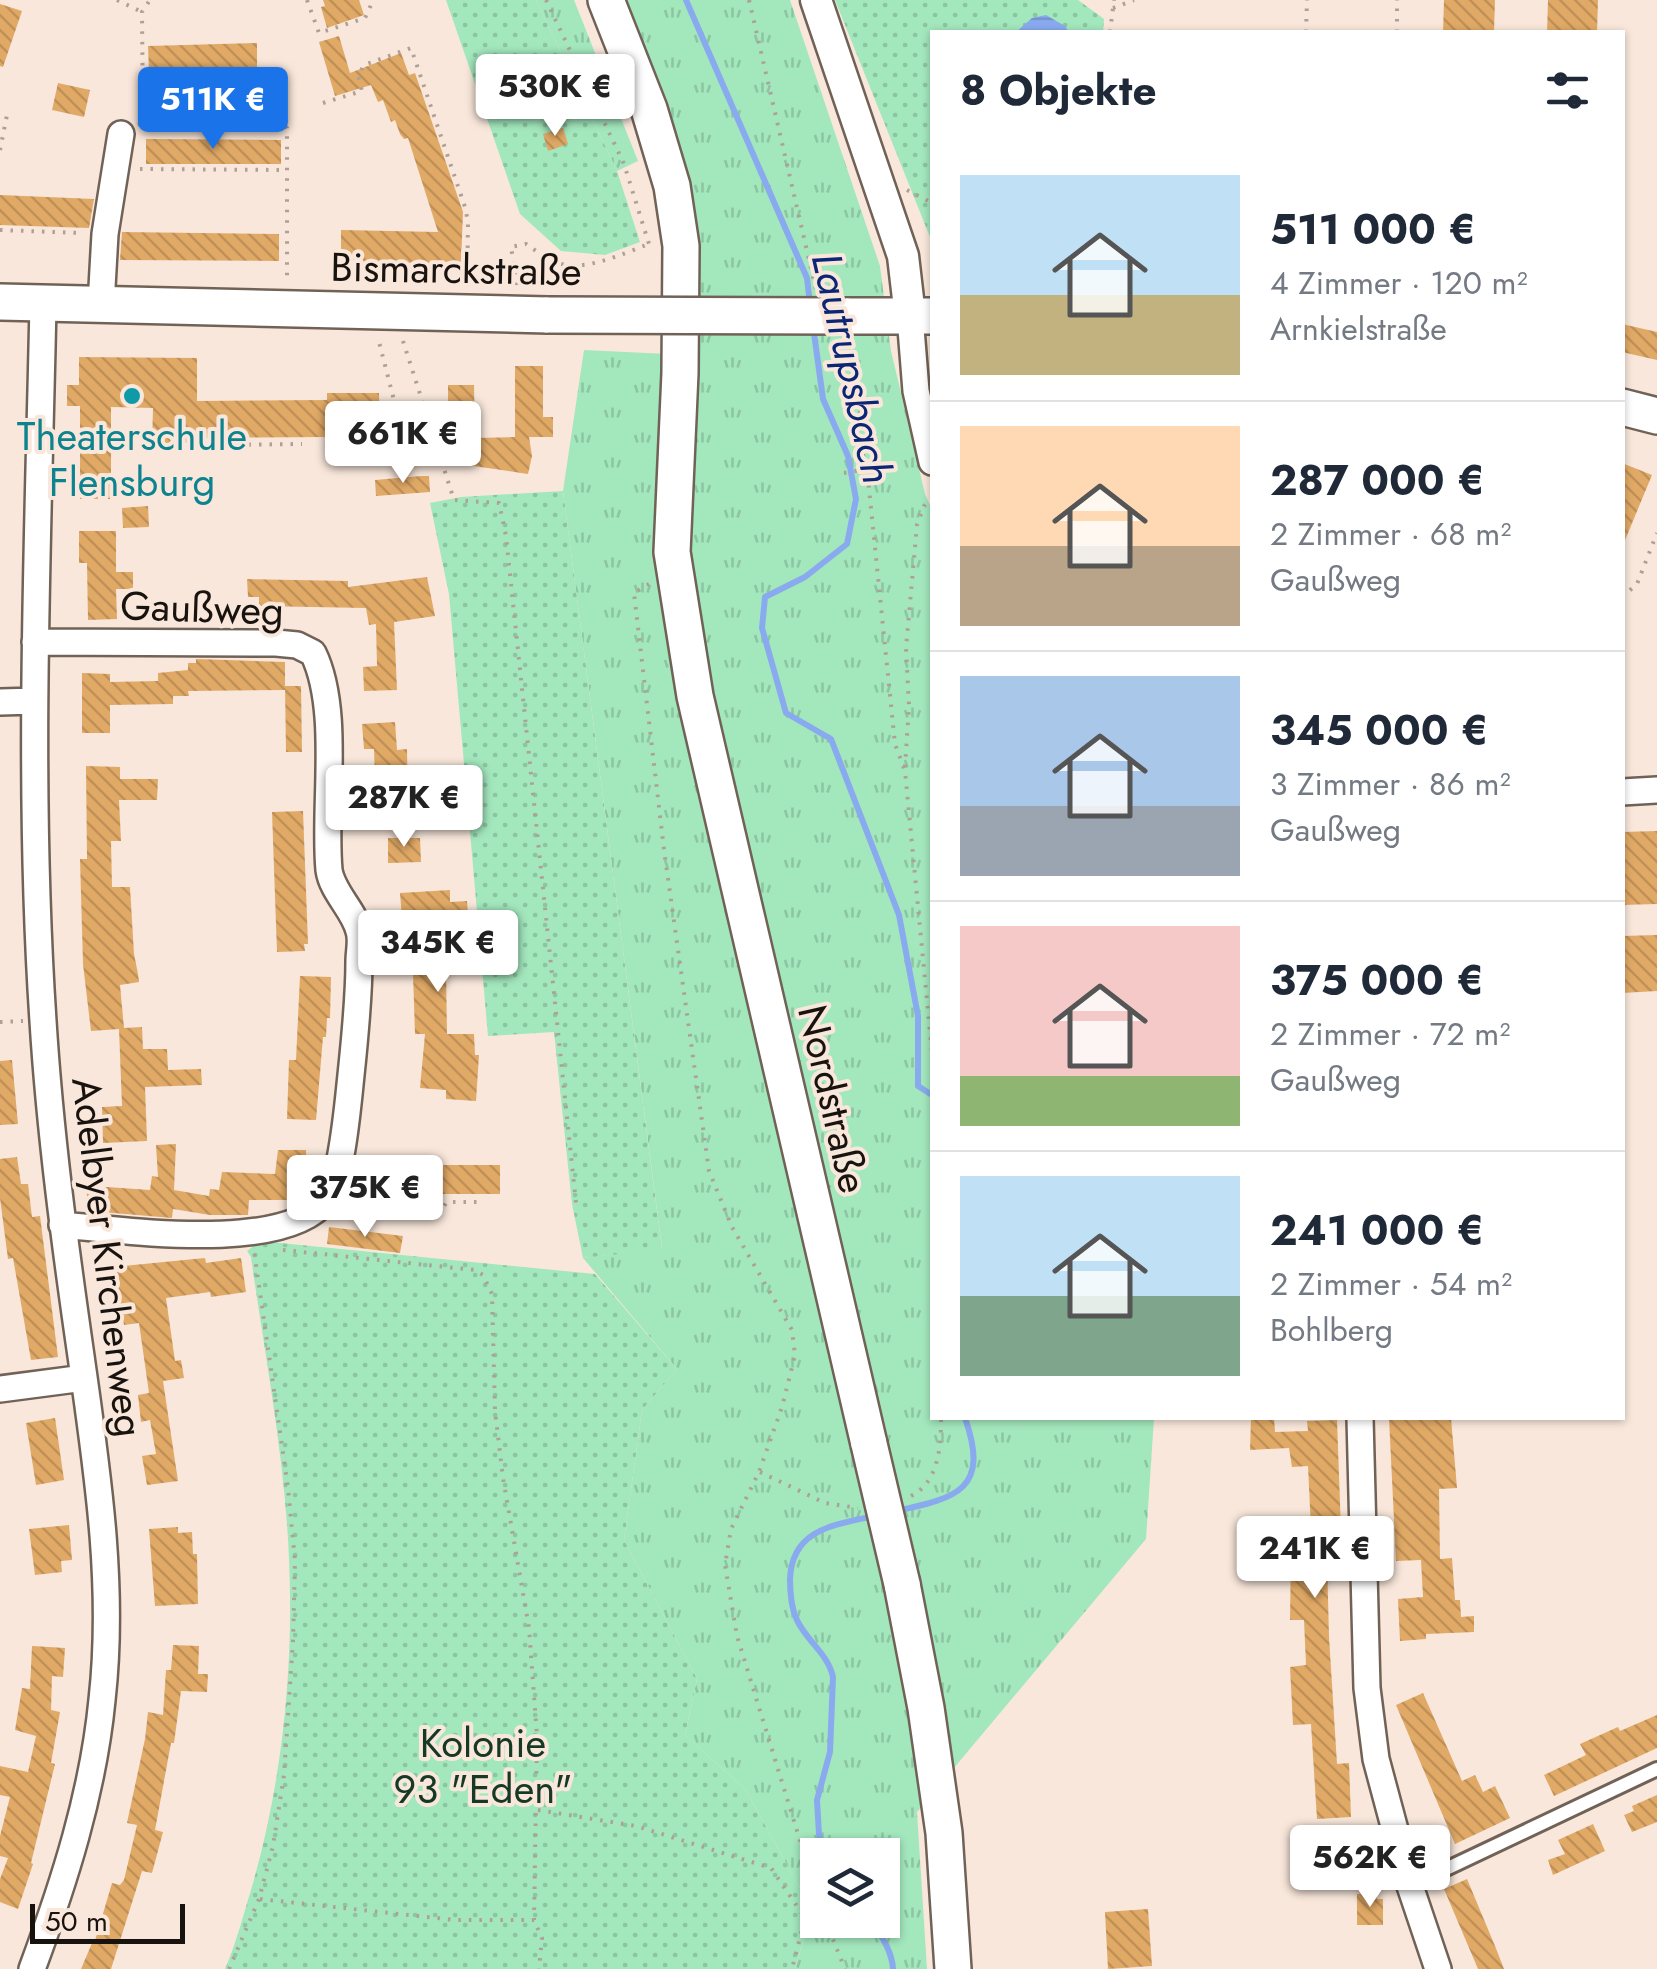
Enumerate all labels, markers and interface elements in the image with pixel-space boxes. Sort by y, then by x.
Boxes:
pin: 530K € [474,54,636,139]
text: 8 Objekte [960,60,1156,121]
text: 530K € [498,63,612,109]
icon: filters [1540,63,1595,118]
pin: 511K € [132,67,294,152]
text: 511K € [160,76,266,122]
text: 511 000 € [1270,199,1476,260]
icon: home [1040,215,1160,335]
street label: Bismarckstraße [330,238,582,300]
water label: Lautrupsbach [796,247,908,489]
text: 4 Zimmer · 120 m² [1270,260,1528,306]
text: Arnkielstraße [1270,306,1447,352]
marker: Theaterschule Flensburg [121,385,143,407]
pin: 661K € [322,401,484,486]
place label: Theaterschule Flensburg [17,407,247,511]
text: 661K € [347,410,459,456]
text: 287 000 € [1270,450,1485,511]
icon: home [1040,466,1160,586]
text: 2 Zimmer · 68 m² [1270,511,1511,557]
text: Gaußweg [1270,557,1401,603]
street label: Gaußweg [119,576,285,640]
text: 345 000 € [1270,700,1489,761]
icon: home [1040,716,1160,836]
text: 3 Zimmer · 86 m² [1270,761,1511,807]
pin: 287K € [323,765,485,850]
text: 287K € [348,774,460,820]
text: Gaußweg [1270,807,1401,853]
pin: 345K € [357,910,519,995]
text: 345K € [380,919,496,965]
text: 375 000 € [1270,950,1484,1011]
icon: home [1040,966,1160,1086]
street label: Nordstraße [783,999,883,1199]
text: 2 Zimmer · 72 m² [1270,1011,1510,1057]
text: Gaußweg [1270,1057,1401,1103]
street label: Adelbyer Kirchenweg [57,1074,159,1440]
pin: 375K € [284,1155,446,1240]
text: 375K € [309,1164,421,1210]
text: 241 000 € [1270,1200,1484,1261]
icon: home [1040,1216,1160,1336]
text: 2 Zimmer · 54 m² [1270,1261,1512,1307]
text: Bohlberg [1270,1307,1393,1353]
pin: 241K € [1234,1516,1396,1601]
text: 241K € [1259,1525,1371,1571]
park label: Kolonie 93 "Eden" [393,1714,573,1818]
pin: 562K € [1289,1825,1451,1910]
text: 562K € [1312,1834,1428,1880]
map controls [800,1838,900,1938]
button: layers [800,1838,900,1938]
scale bar [30,1899,185,1944]
text: 50 m [45,1901,108,1942]

